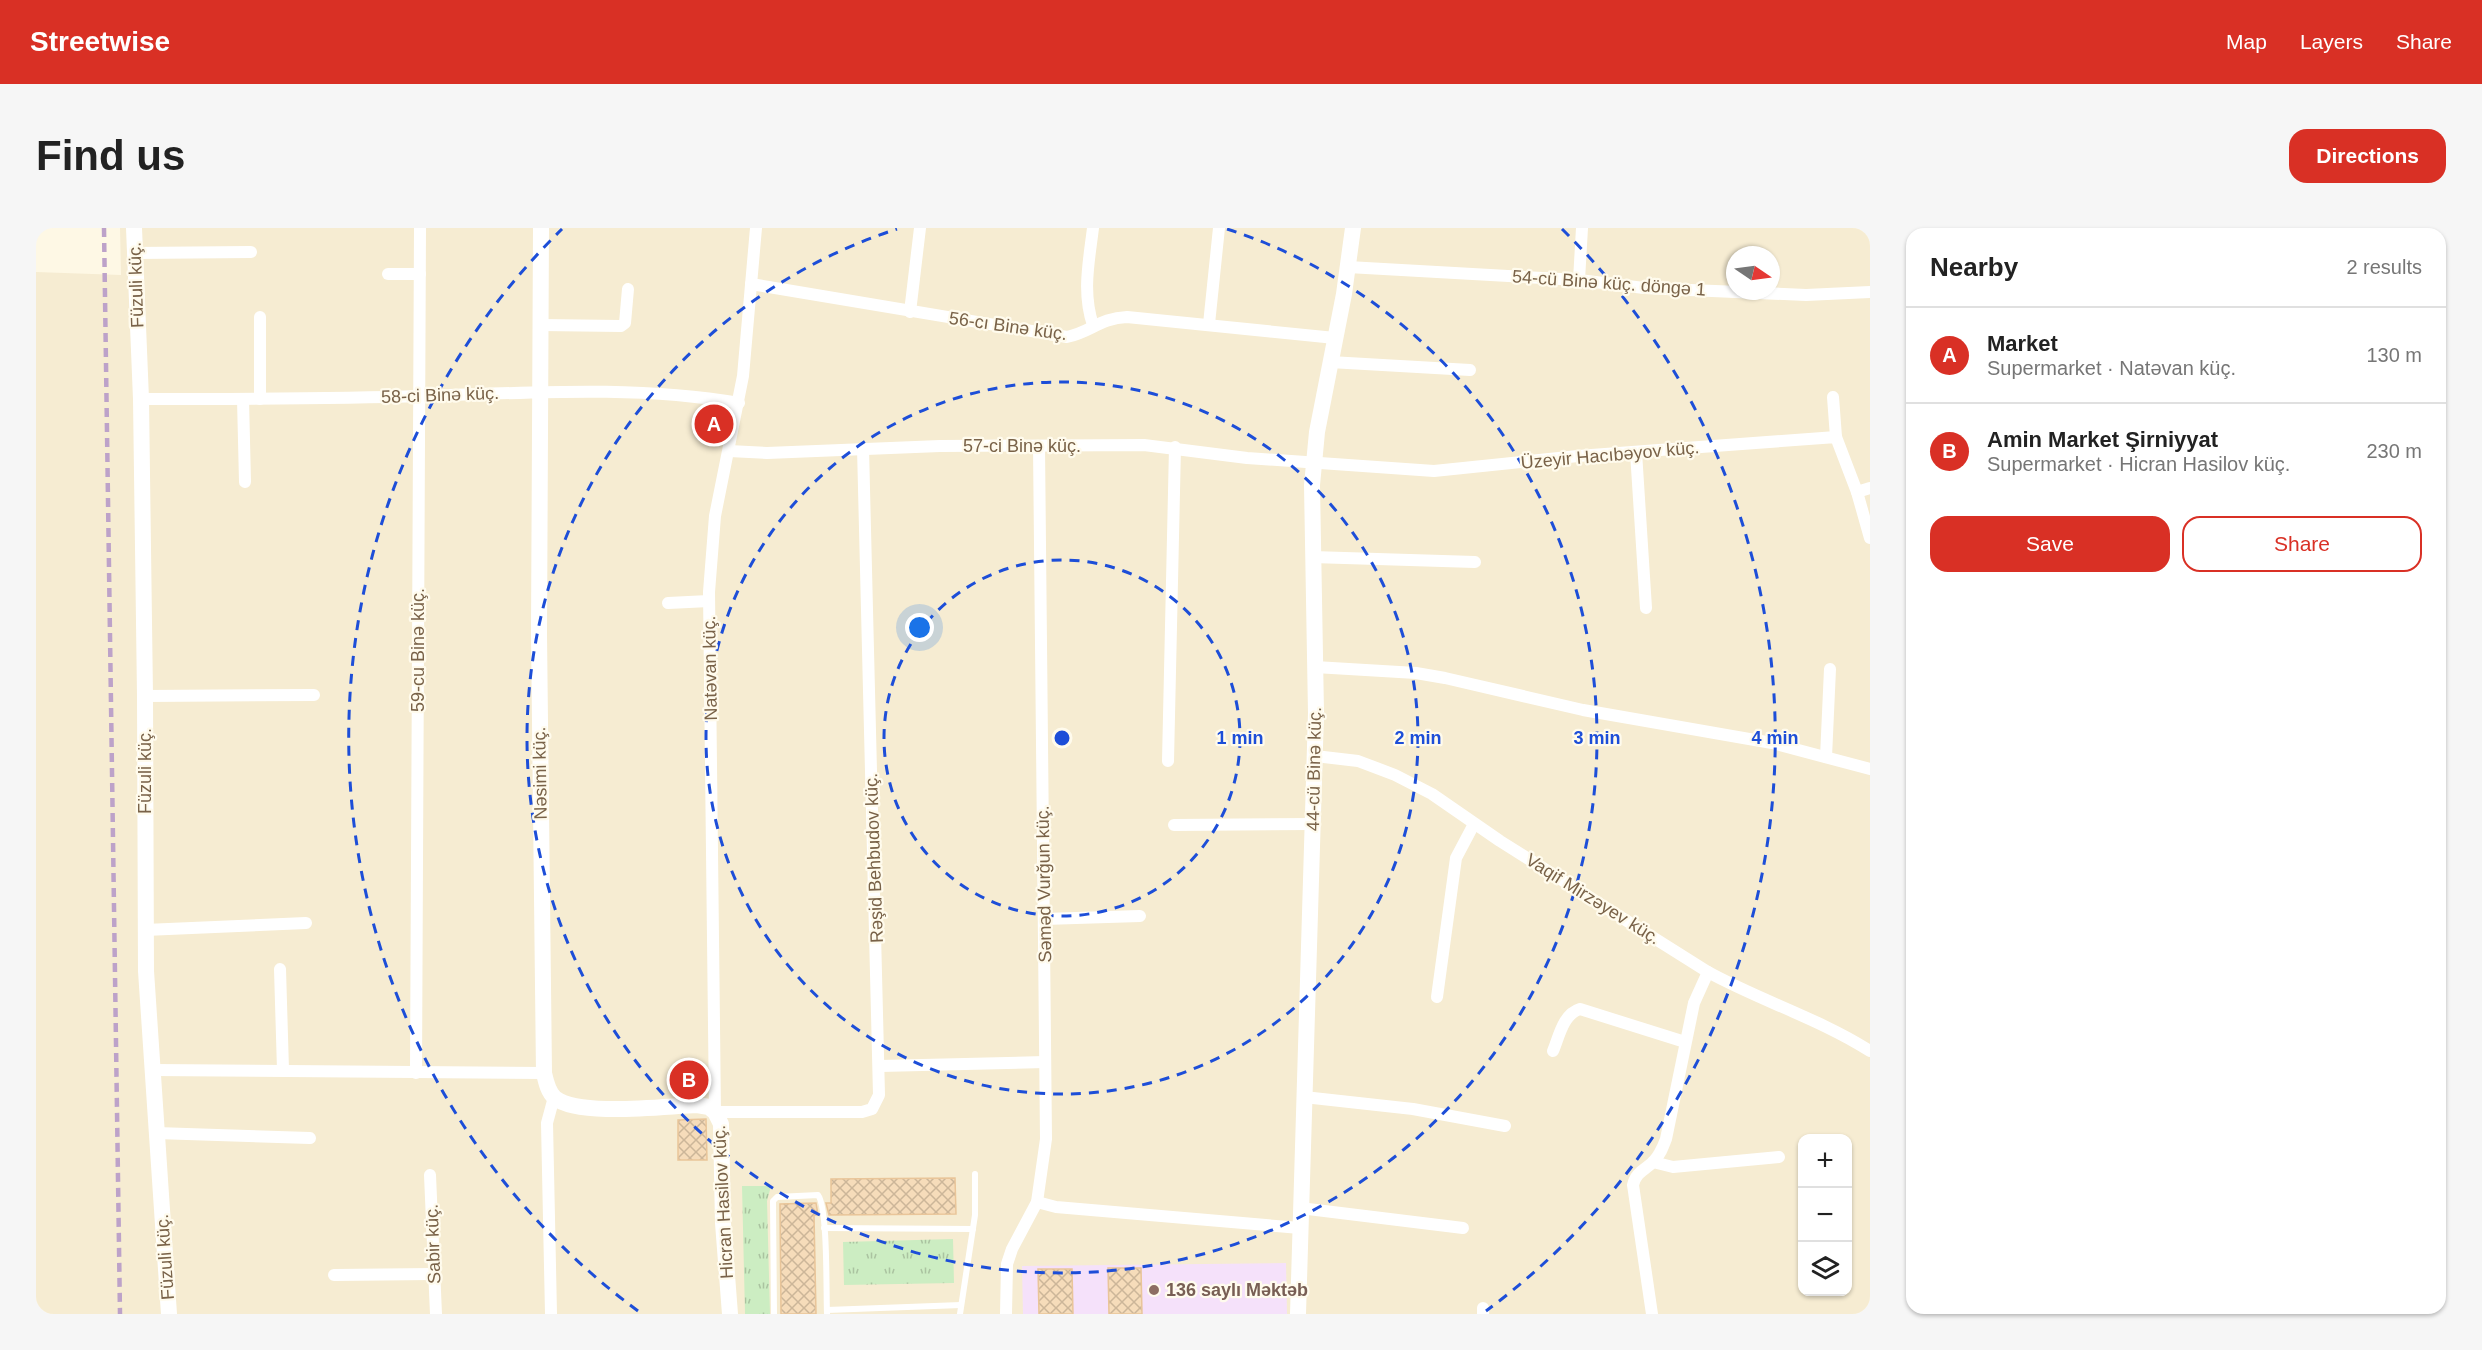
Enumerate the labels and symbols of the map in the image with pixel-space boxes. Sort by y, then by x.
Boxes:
street label: Füzuli küç. [125,242,147,328]
north arrow [1726,246,1780,300]
street label: 54-cü Binə küç. döngə 1 [1511,266,1707,300]
street label: 56-cı Binə küç. [948,308,1068,344]
street label: 58-ci Binə küç. [381,383,499,407]
pin: A [694,402,734,446]
street label: 57-ci Binə küç. [963,436,1081,456]
street label: Üzeyir Hacıbəyov küç. [1520,437,1700,473]
street label: 59-cu Binə küç. [408,588,428,712]
your location [905,613,934,642]
street label: Natəvan küç. [699,615,721,721]
street label: 44-cü Binə küç. [1303,707,1325,831]
street label: Nəsimi küç. [529,726,551,820]
street label: Füzuli küç. [135,728,155,814]
centre of rings [1052,728,1072,748]
text: 1 min [1216,728,1264,748]
text: 2 min [1394,728,1442,748]
text: 3 min [1573,728,1621,748]
text: 4 min [1751,728,1799,748]
street label: Rəşid Behbudov küç. [861,773,887,943]
street label: Səməd Vurğun küç. [1033,805,1055,963]
street label: Vaqif Mirzəyev küç. [1522,850,1664,948]
pin: B [670,1058,708,1102]
street label: Hicran Hasilov küç. [709,1125,737,1279]
street label: Sabir küç. [422,1204,444,1284]
street label: Füzuli küç. [152,1213,178,1301]
place label: 136 saylı Məktəb [1166,1280,1308,1300]
marker: 136 saylı Məktəb [1147,1283,1161,1297]

